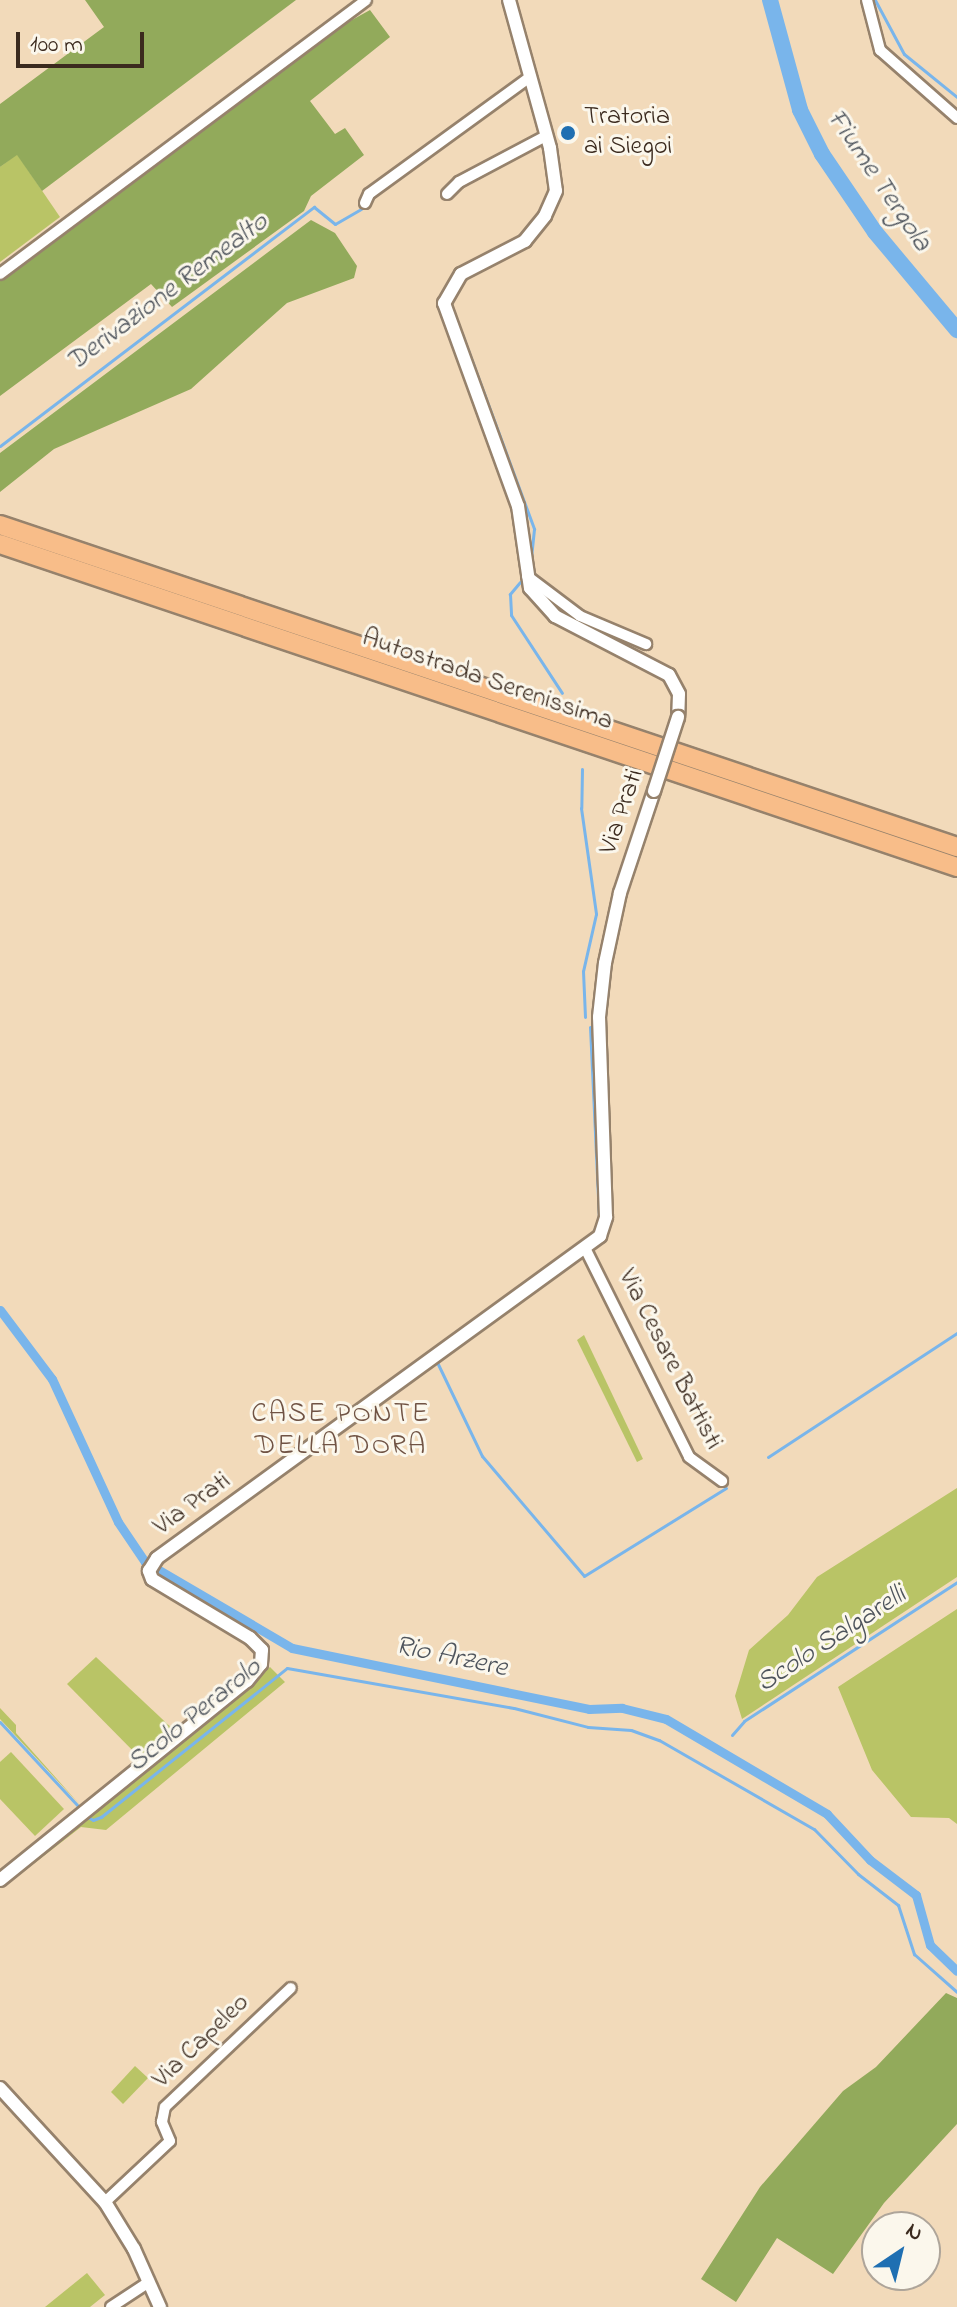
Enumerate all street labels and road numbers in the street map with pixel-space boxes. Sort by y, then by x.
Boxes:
street label: Autostrada Serenissima [357,623,617,739]
street label: Via Prati [594,765,652,859]
street label: Via Cesare Battisti [610,1264,728,1456]
street label: Via Prati [148,1467,238,1543]
street label: Via Capeleo [147,1988,257,2096]

